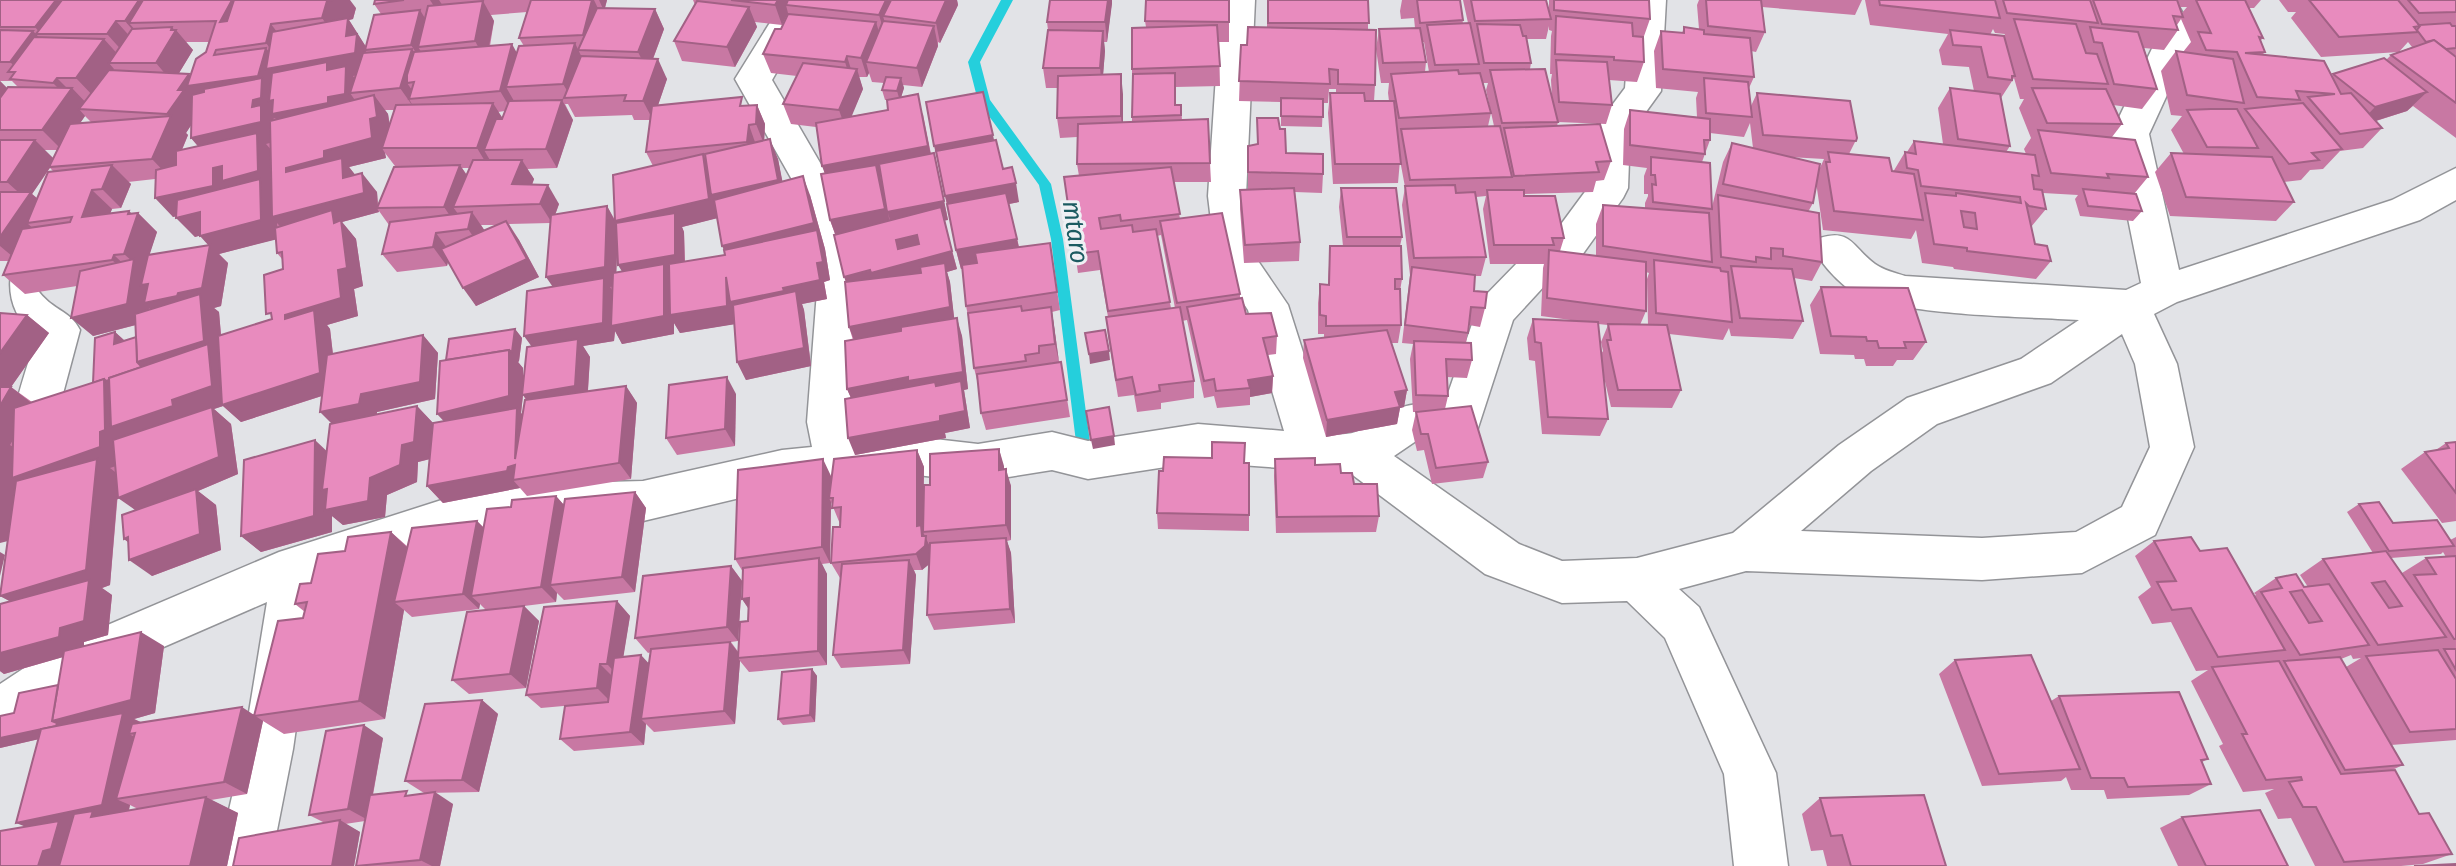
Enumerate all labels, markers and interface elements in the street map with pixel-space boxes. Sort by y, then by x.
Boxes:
water label: mtaro [1056,199,1095,266]

